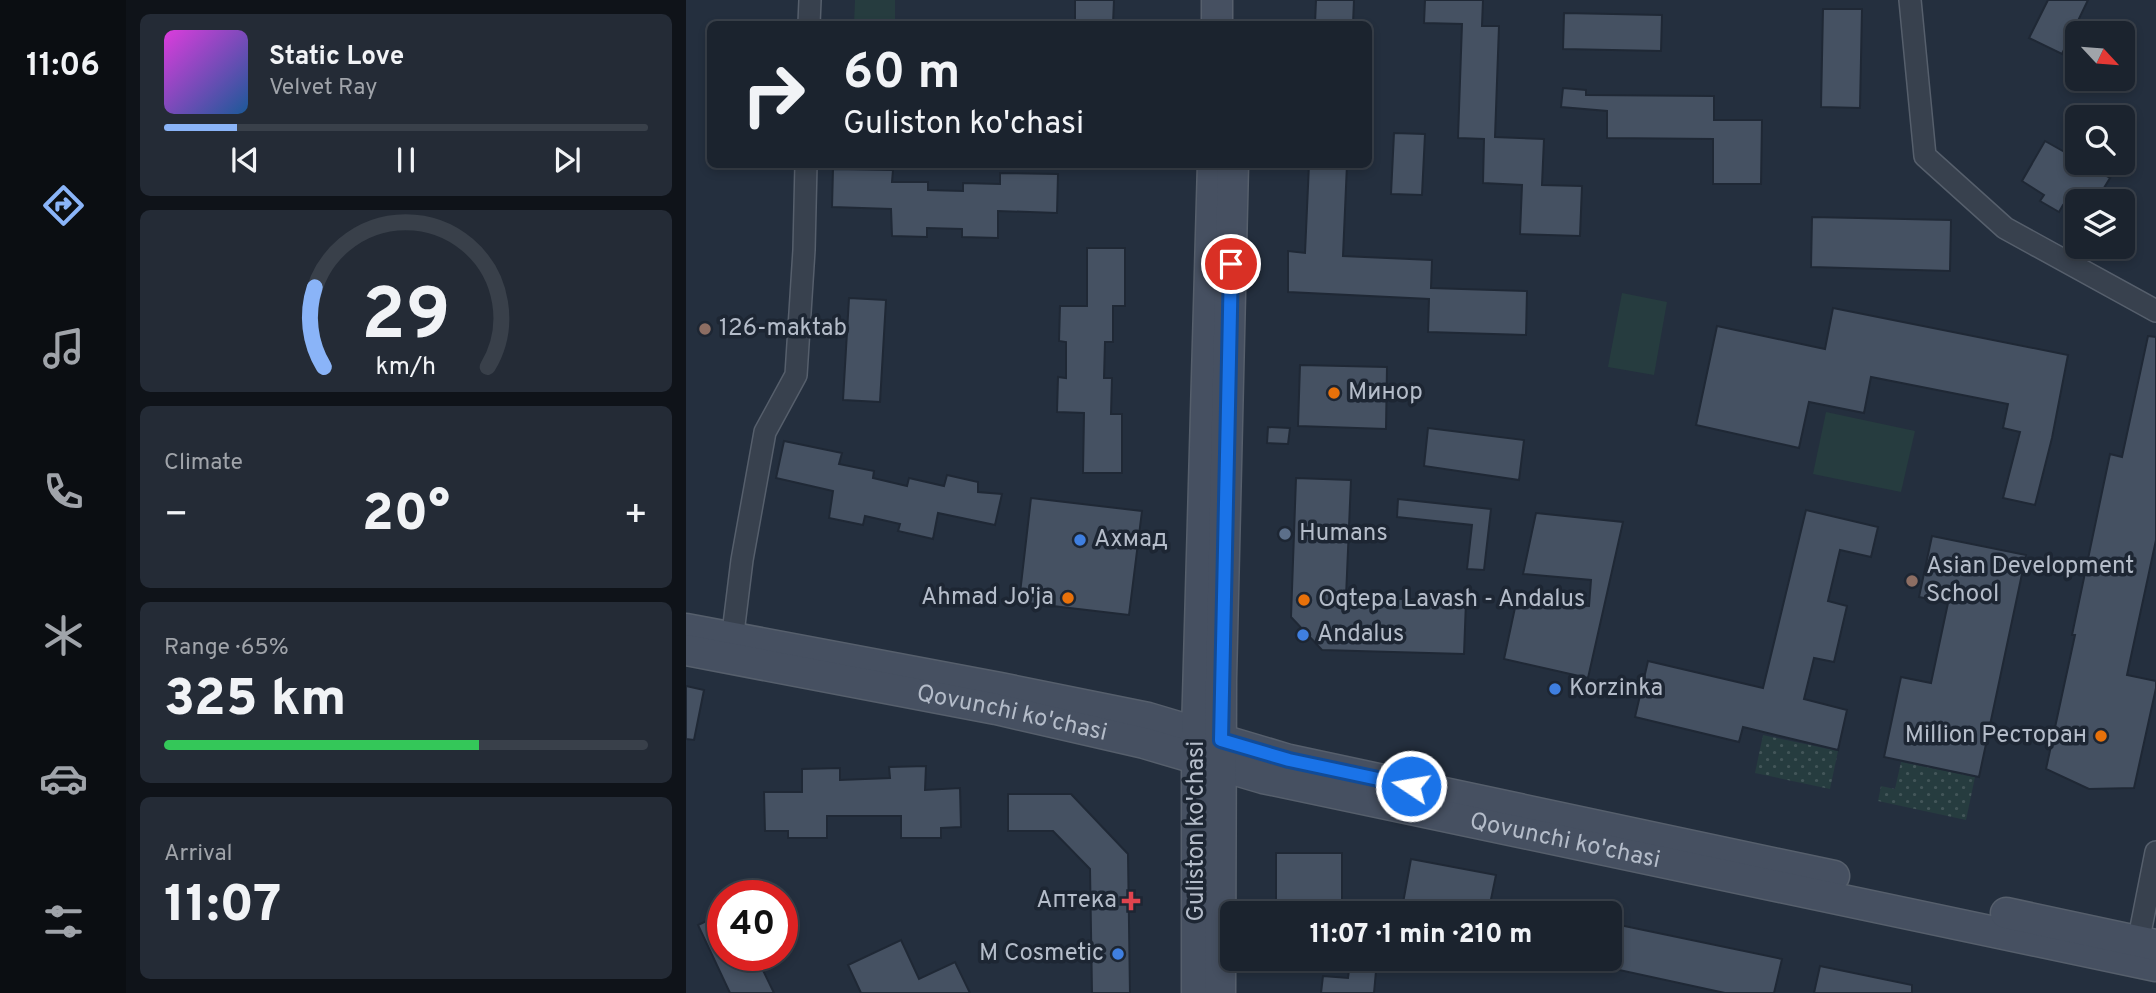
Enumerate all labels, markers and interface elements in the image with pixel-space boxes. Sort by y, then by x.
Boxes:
north arrow [2065,21,2135,91]
map controls [2065,21,2135,259]
text: Static Love [269,41,404,74]
text: 60 m [843,44,961,106]
text: 11:06 [26,47,100,87]
icon: right [728,49,819,140]
text: Velvet Ray [269,74,377,103]
text: Guliston ko'chasi [843,105,1084,145]
button: search [2065,105,2135,175]
icon: previous [226,141,264,179]
icon: pause [387,141,425,179]
icon: next [548,141,586,179]
icon: directions [39,181,88,230]
button: layers [2065,189,2135,259]
pin [1201,234,1261,294]
icon: arrive [1212,245,1250,283]
text: 29 [361,273,451,365]
place label: 126-maktab [719,314,847,344]
marker: 126-maktab [697,321,713,337]
icon: music [39,324,88,373]
text: km/h [376,352,436,384]
place label: Минор [1348,378,1423,408]
marker: Минор [1326,385,1342,401]
text: Climate [164,449,243,478]
icon: phone [39,467,88,516]
text: 20° [362,483,450,549]
text: − [164,492,189,541]
text: + [623,492,648,541]
place label: Humans [1299,519,1388,549]
place label: Ахмад [1094,525,1168,555]
marker: Humans [1277,526,1293,542]
marker: Ахмад [1072,532,1088,548]
place label: Asian Development School [1926,552,2134,610]
marker: Asian Development School [1904,573,1920,589]
place label: Ahmad Jo'ja [921,583,1054,613]
place label: Oqtepa Lavash - Andalus [1318,585,1585,615]
marker: Ahmad Jo'ja [1060,590,1076,606]
marker: Oqtepa Lavash - Andalus [1296,592,1312,608]
icon: climate [39,611,88,660]
place label: Andalus [1317,620,1404,650]
marker: Andalus [1295,627,1311,643]
text: Range · 65% [164,634,289,663]
text: 325 km [164,668,346,734]
place label: Korzinka [1569,674,1663,704]
street label: Qovunchi ko'chasi [914,679,1110,749]
marker: Korzinka [1547,681,1563,697]
place label: Million Ресторан [1905,721,2087,751]
marker: Million Ресторан [2093,728,2109,744]
street label: Guliston ko'chasi [1182,741,1212,921]
position arrow [1374,749,1448,823]
icon: car [39,754,88,803]
street label: Qovunchi ko'chasi [1467,807,1663,876]
text: Arrival [164,840,233,869]
text: 11:07 [164,874,281,940]
speed limit sign: 40 [707,880,798,971]
place label: Аптека [1036,886,1117,916]
marker: Аптека [1123,893,1139,909]
icon: filters [39,897,88,946]
text: 11:07 · 1 min · 210 m [1310,919,1532,952]
place label: M Cosmetic [979,939,1104,969]
marker: M Cosmetic [1110,946,1126,962]

